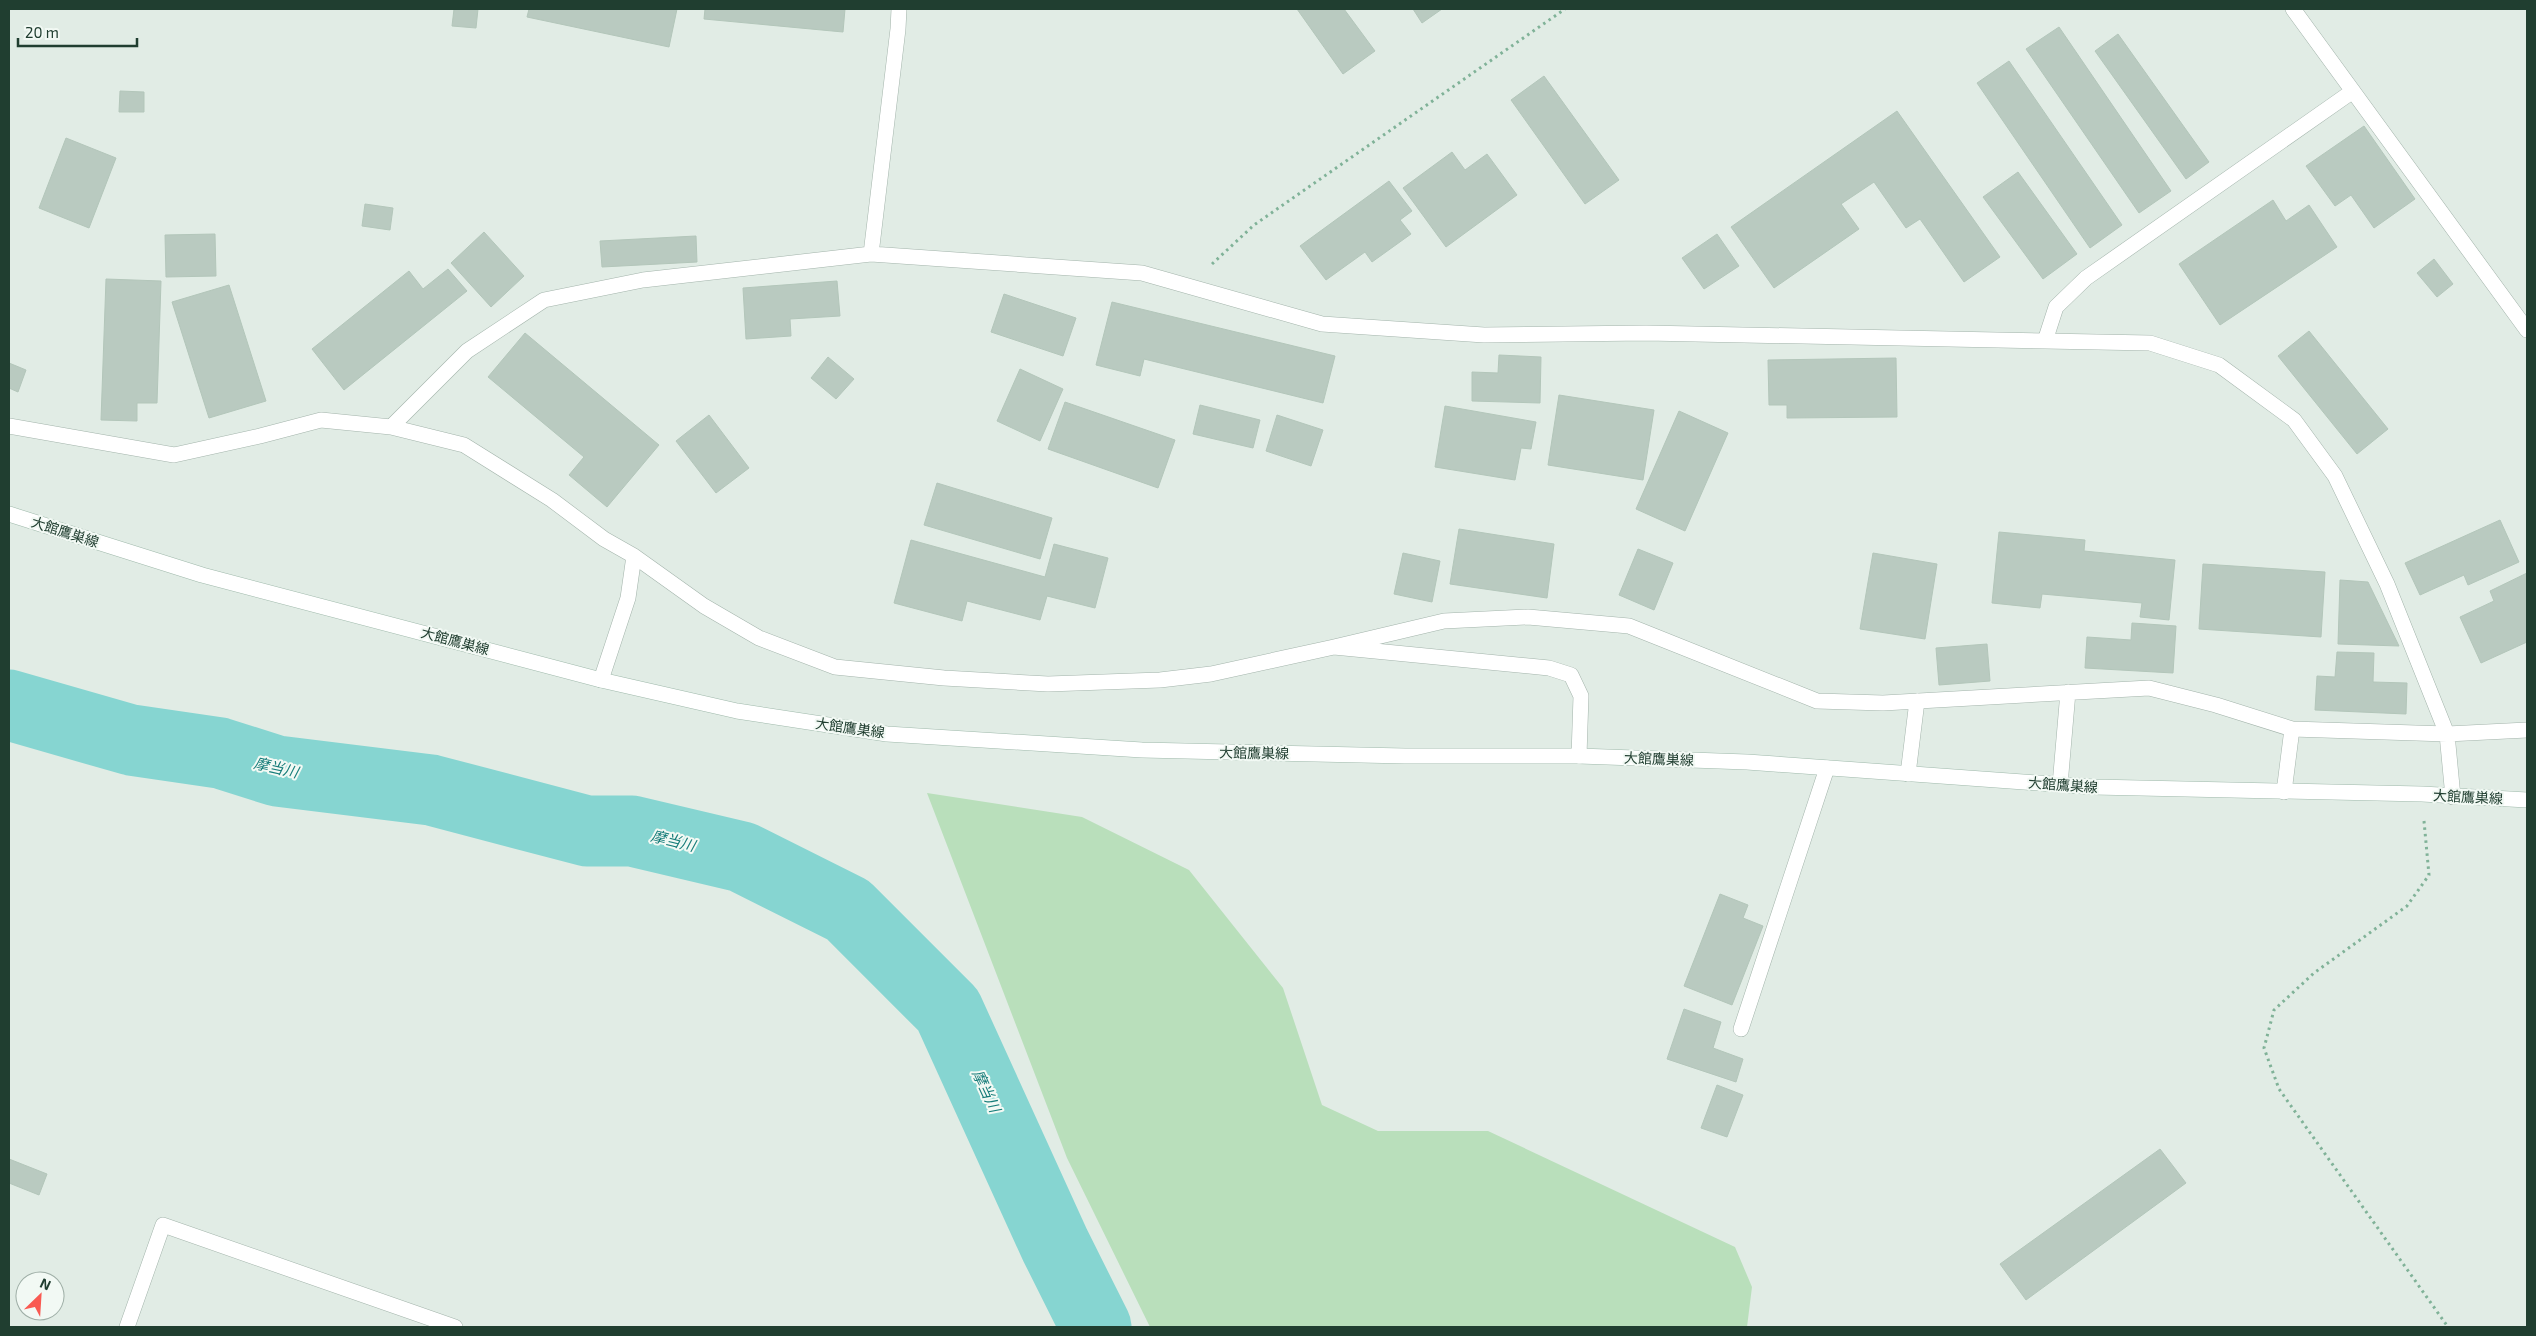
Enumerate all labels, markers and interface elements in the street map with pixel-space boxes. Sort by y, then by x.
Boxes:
scale bar [18,15,136,47]
text: 20 m [25,23,59,41]
street label: 大館鷹巣線 [29,513,101,550]
street label: 大館鷹巣線 [419,623,491,658]
street label: 大館鷹巣線 [814,714,886,741]
street label: 大館鷹巣線 [1219,743,1289,762]
street label: 大館鷹巣線 [1624,749,1694,768]
water label: 摩当川 [252,753,302,781]
street label: 大館鷹巣線 [2028,774,2099,795]
street label: 大館鷹巣線 [2433,786,2503,807]
water label: 摩当川 [649,826,699,855]
water label: 摩当川 [969,1066,1005,1117]
north arrow [15,1271,65,1321]
text: N [38,1274,54,1294]

